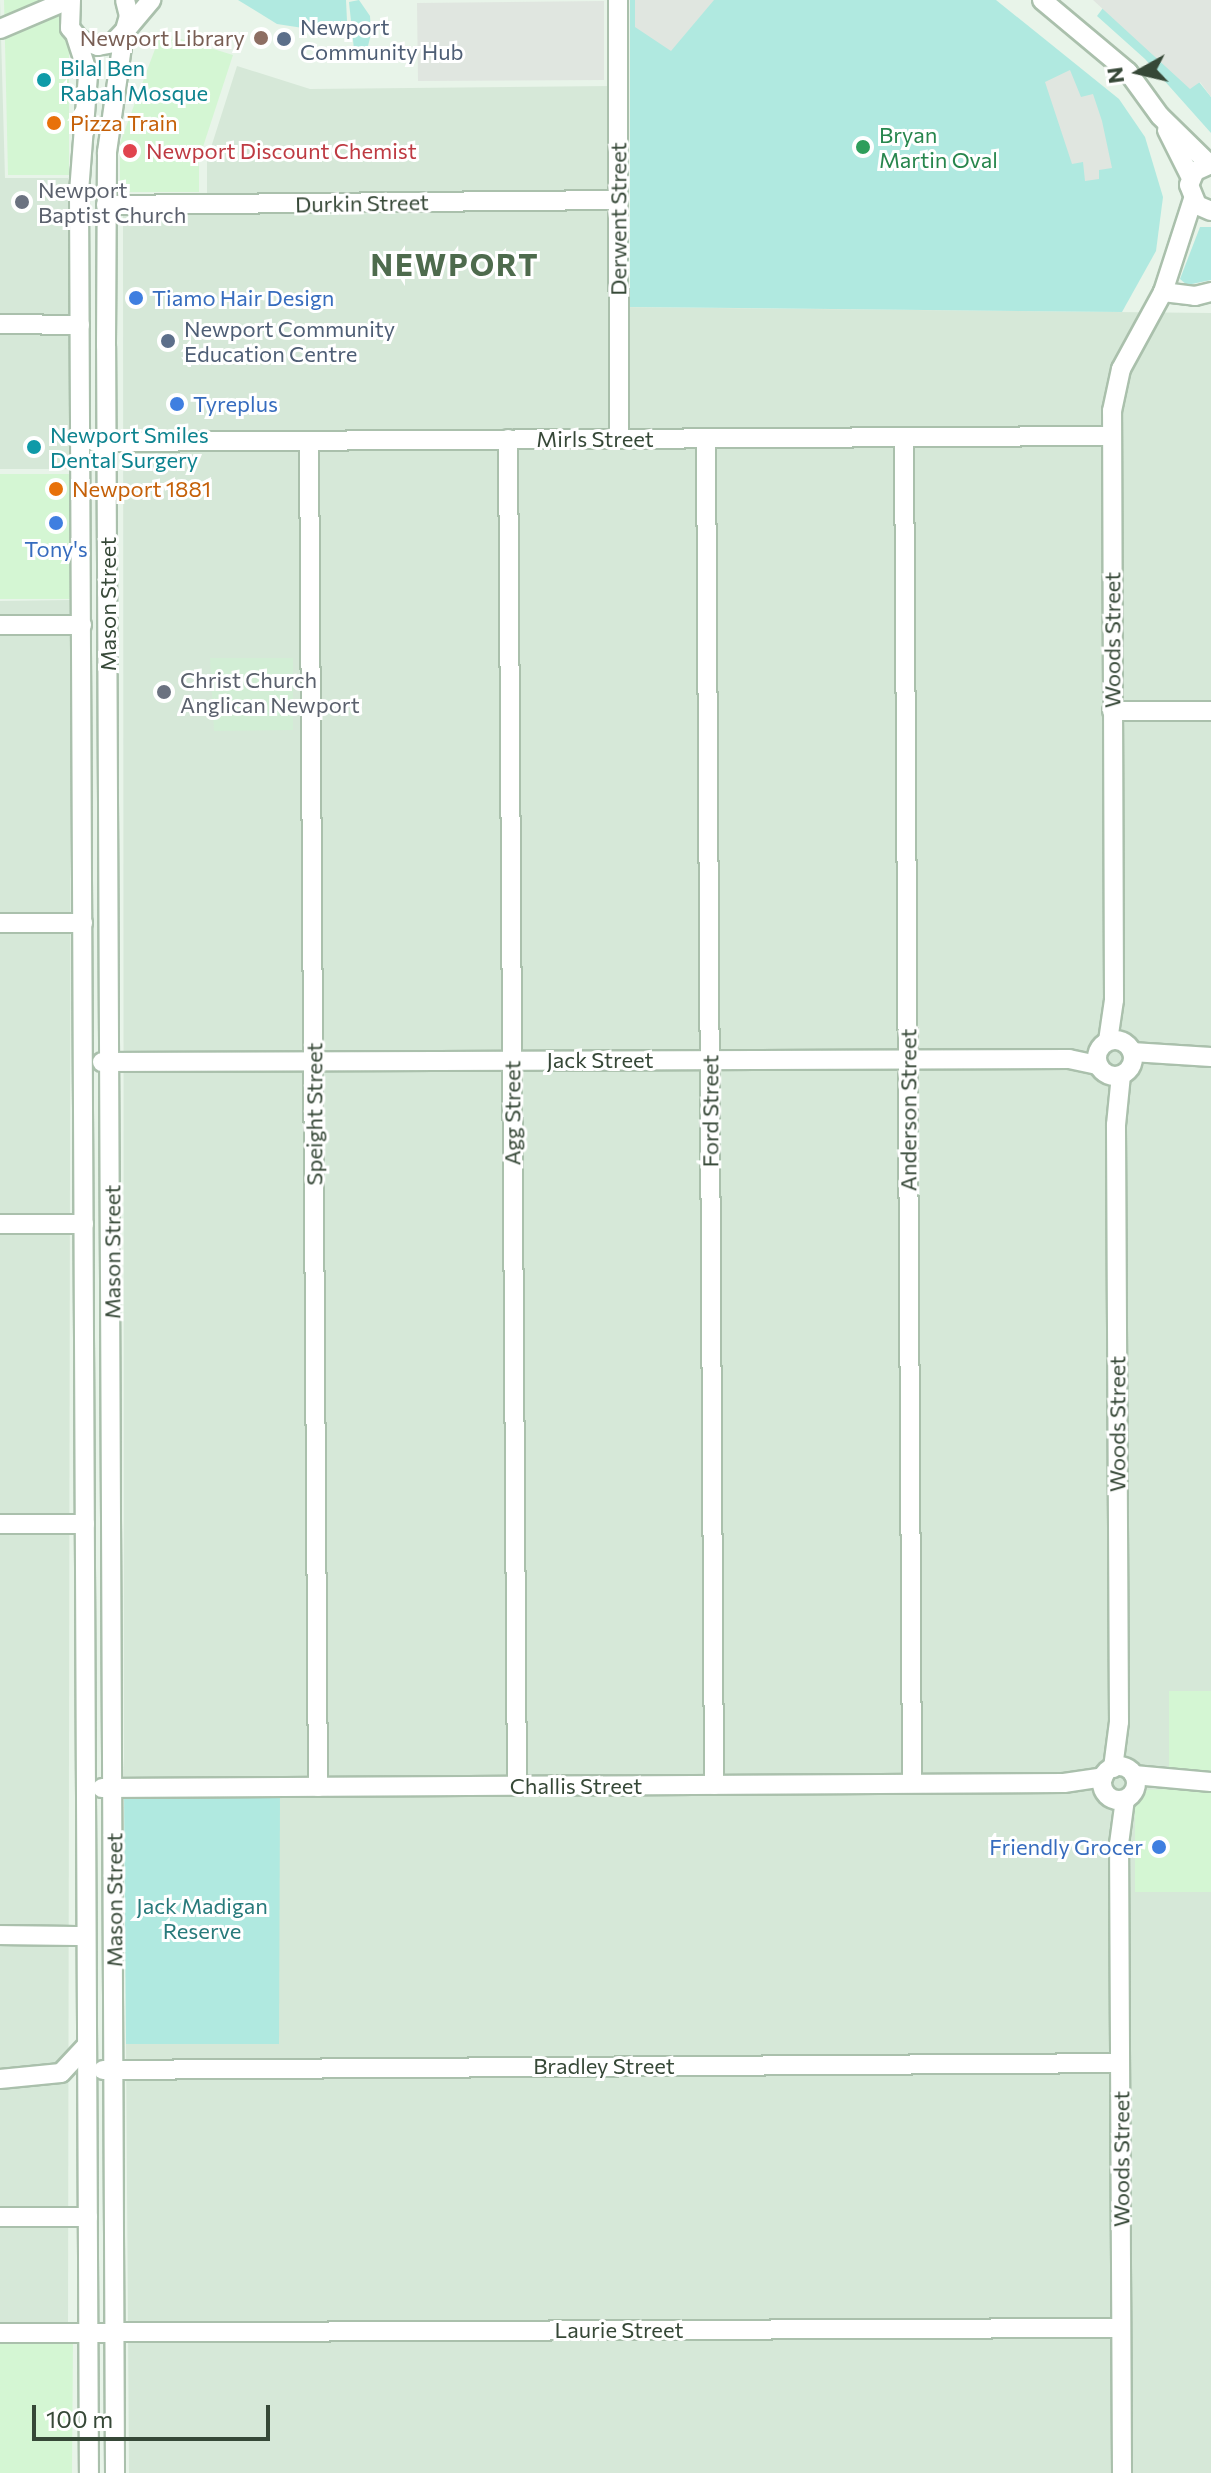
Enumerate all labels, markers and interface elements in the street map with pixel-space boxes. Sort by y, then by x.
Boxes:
place label: Newport Community Hub [300,13,464,64]
place label: Newport Library [80,25,245,51]
marker: Newport Library [252,29,270,47]
marker: Newport Community Hub [275,30,293,48]
north arrow [1099,32,1179,112]
place label: Bilal Ben Rabah Mosque [60,54,208,106]
text: N [1100,65,1129,85]
marker: Bilal Ben Rabah Mosque [35,71,53,89]
place label: Pizza Train [70,110,178,136]
marker: Pizza Train [45,114,63,132]
place label: Bryan Martin Oval [879,121,998,172]
place label: Newport Discount Chemist [146,138,417,164]
marker: Bryan Martin Oval [854,138,872,156]
marker: Newport Discount Chemist [121,142,139,160]
street label: Derwent Street [605,142,631,296]
place label: Newport Baptist Church [38,176,186,228]
street label: Durkin Street [295,189,429,217]
marker: Newport Baptist Church [13,193,31,211]
district label: NEWPORT [370,246,540,282]
place label: Tiamo Hair Design [152,285,334,311]
marker: Tiamo Hair Design [127,289,145,307]
place label: Newport Community Education Centre [184,315,395,366]
marker: Newport Community Education Centre [159,332,177,350]
place label: Tyreplus [193,391,278,417]
marker: Tyreplus [168,395,186,413]
place label: Newport Smiles Dental Surgery [50,421,209,472]
street label: Mirls Street [536,426,654,452]
marker: Newport Smiles Dental Surgery [25,438,43,456]
place label: Newport 1881 [72,476,211,502]
marker: Newport 1881 [47,480,65,498]
marker: Tony's [47,514,65,532]
place label: Tony's [24,536,88,562]
street label: Mason Street [95,537,121,671]
street label: Woods Street [1099,572,1125,708]
place label: Christ Church Anglican Newport [180,666,360,718]
marker: Christ Church Anglican Newport [155,683,173,701]
street label: Anderson Street [895,1029,921,1191]
street label: Speight Street [301,1042,327,1186]
street label: Jack Street [546,1047,654,1073]
street label: Ford Street [697,1055,723,1167]
street label: Agg Street [499,1061,525,1165]
street label: Mason Street [99,1185,125,1319]
street label: Woods Street [1104,1356,1130,1492]
street label: Challis Street [510,1773,642,1799]
street label: Mason Street [101,1833,127,1967]
place label: Friendly Grocer [989,1834,1143,1860]
marker: Friendly Grocer [1150,1838,1168,1856]
park label: Jack Madigan Reserve [136,1892,268,1944]
street label: Bradley Street [533,2053,675,2079]
street label: Woods Street [1108,2091,1134,2227]
street label: Laurie Street [555,2317,683,2343]
scale bar [36,2389,274,2439]
text: 100 m [46,2404,113,2433]

